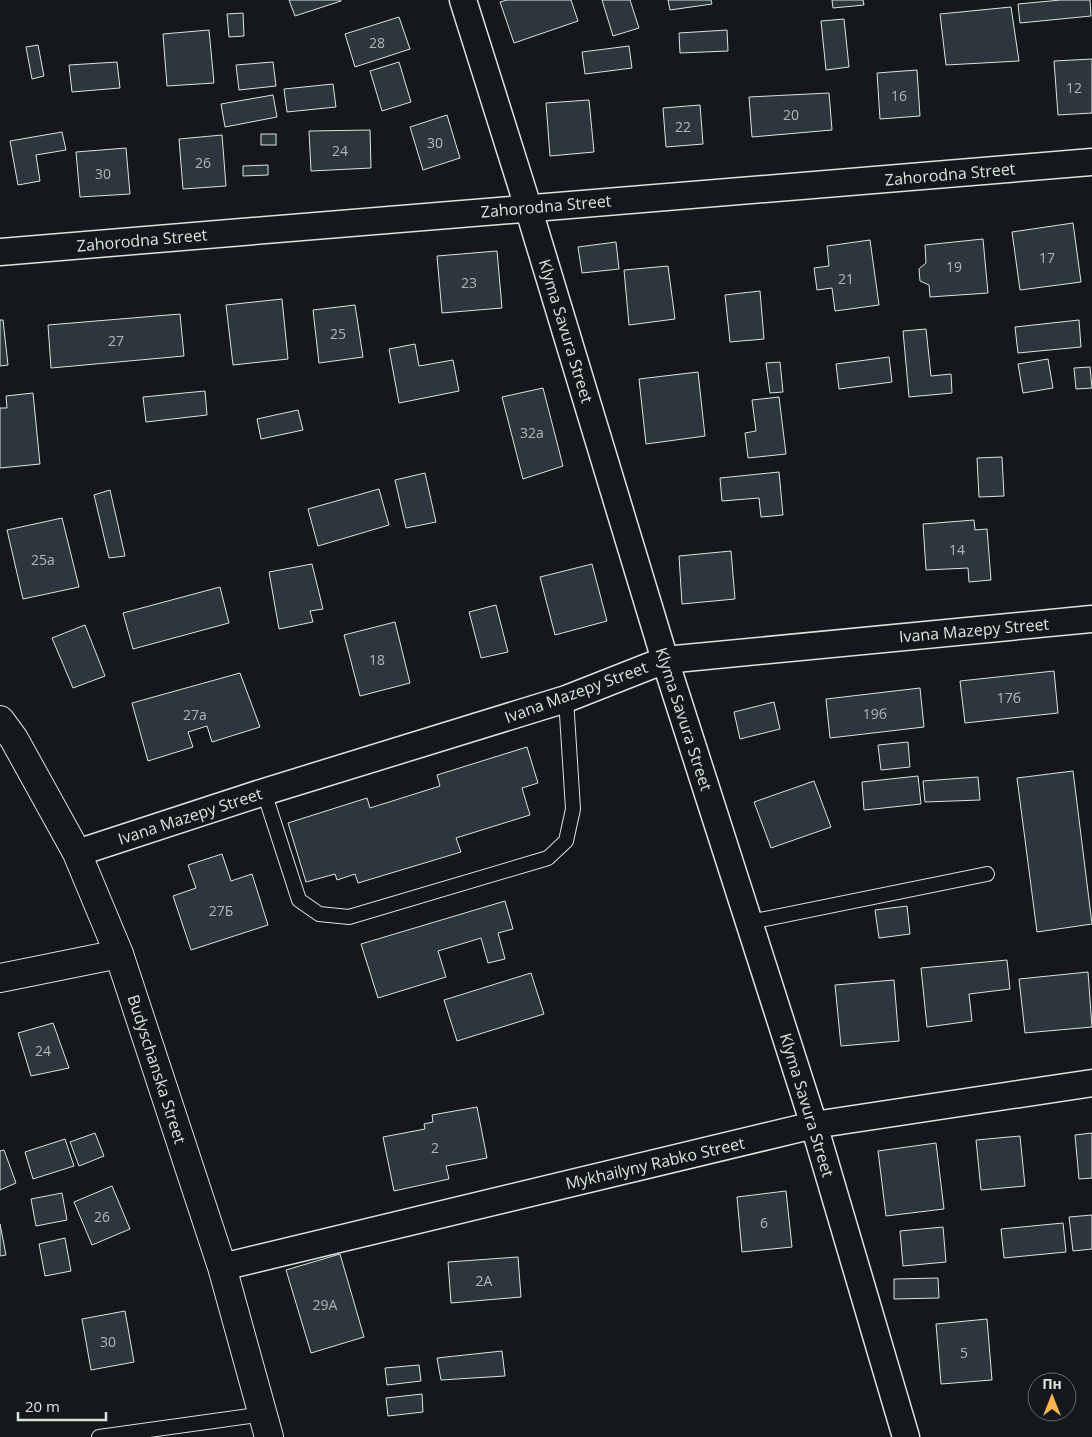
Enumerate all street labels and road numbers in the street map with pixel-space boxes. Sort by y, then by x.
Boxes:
street label: Zahorodna Street [884,157,1016,191]
street label: Zahorodna Street [480,189,612,223]
street label: Zahorodna Street [76,223,208,257]
street label: Klyma Savura Street [534,256,598,406]
street label: Ivana Mazepy Street [898,612,1050,648]
street label: Klyma Savura Street [650,645,718,794]
street label: Ivana Mazepy Street [501,656,651,728]
street label: Ivana Mazepy Street [115,782,265,850]
street label: Budyschanska Street [123,992,192,1147]
street label: Klyma Savura Street [775,1030,839,1180]
street label: Mykhailyny Rabko Street [563,1132,747,1194]

